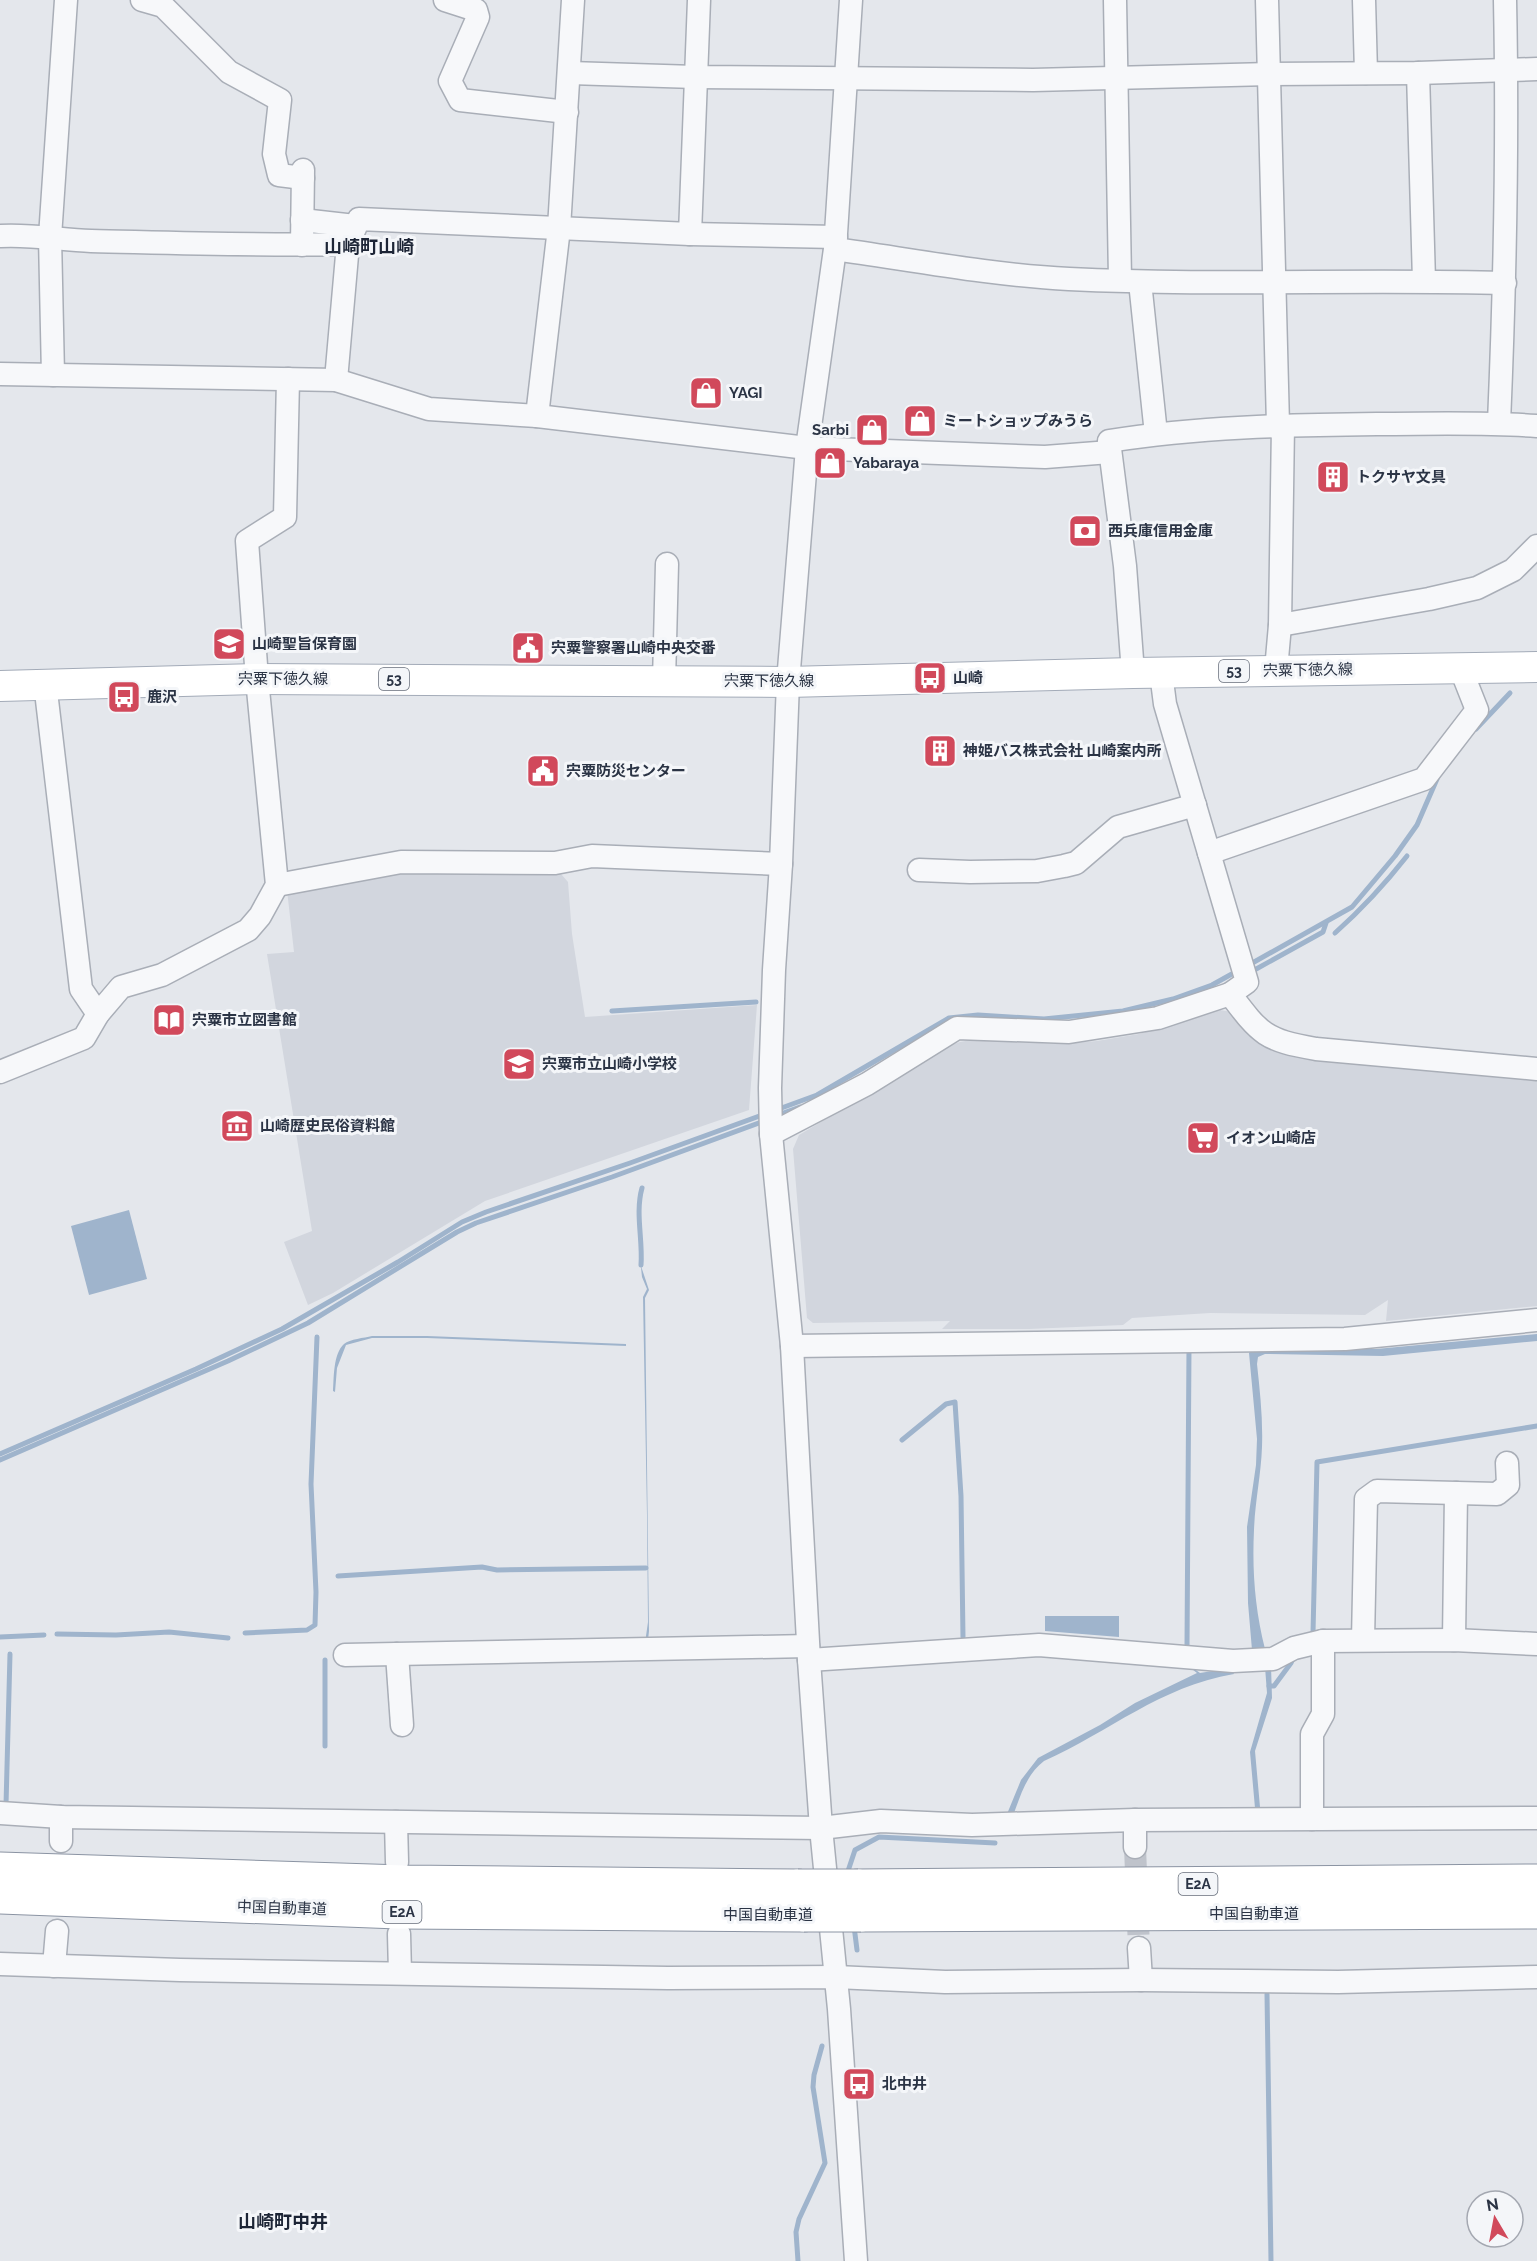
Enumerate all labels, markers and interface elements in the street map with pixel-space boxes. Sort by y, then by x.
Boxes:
district label: 山崎町山崎 [324,236,414,257]
shop icon: YAGI [688,375,724,411]
place label: YAGI [729,384,763,402]
shop icon: ミートショップみうら [902,403,938,439]
shop icon: Sarbi [854,412,890,448]
place label: ミートショップみうら [943,412,1093,430]
place label: Sarbi [812,421,849,439]
shop icon: Yabaraya [812,445,848,481]
place label: Yabaraya [853,454,919,472]
building icon: トクサヤ文具 [1315,459,1351,495]
place label: トクサヤ文具 [1356,468,1446,486]
bank icon: 西兵庫信用金庫 [1067,513,1103,549]
place label: 西兵庫信用金庫 [1108,522,1213,540]
school or university icon: 山崎聖旨保育園 [211,626,247,662]
public building icon: 宍粟警察署山崎中央交番 [510,630,546,666]
place label: 山崎聖旨保育園 [252,635,357,653]
place label: 宍粟警察署山崎中央交番 [551,639,716,657]
bus stop icon: 山崎 [912,660,948,696]
road number: 53 [1219,660,1249,682]
street label: 宍粟下徳久線 [1263,660,1353,680]
road number: 53 [379,668,409,690]
place label: 山崎 [953,669,983,687]
street label: 宍粟下徳久線 [238,670,328,688]
street label: 宍粟下徳久線 [724,672,814,690]
bus stop icon: 鹿沢 [106,679,142,715]
place label: 鹿沢 [147,688,177,706]
building icon: 神姫バス株式会社 山崎案内所 [922,733,958,769]
place label: 神姫バス株式会社 山崎案内所 [962,742,1162,760]
public building icon: 宍粟防災センター [525,753,561,789]
place label: 宍粟防災センター [566,762,686,780]
library icon: 宍粟市立図書館 [151,1002,187,1038]
place label: 宍粟市立図書館 [192,1011,297,1029]
school or university icon: 宍粟市立山崎小学校 [501,1046,537,1082]
place label: 宍粟市立山崎小学校 [542,1055,677,1073]
museum icon: 山崎歴史民俗資料館 [219,1108,255,1144]
place label: 山崎歴史民俗資料館 [260,1117,395,1135]
supermarket icon: イオン山崎店 [1185,1120,1221,1156]
place label: イオン山崎店 [1226,1129,1316,1147]
road number: E2A [1178,1873,1218,1895]
street label: 中国自動車道 [237,1897,327,1919]
road number: E2A [382,1901,422,1923]
street label: 中国自動車道 [1209,1905,1299,1923]
street label: 中国自動車道 [723,1906,813,1924]
bus stop icon: 北中井 [841,2066,877,2102]
place label: 北中井 [882,2075,927,2093]
north arrow [1465,2189,1525,2249]
text: N [1485,2194,1500,2215]
district label: 山崎町中井 [238,2211,328,2232]

